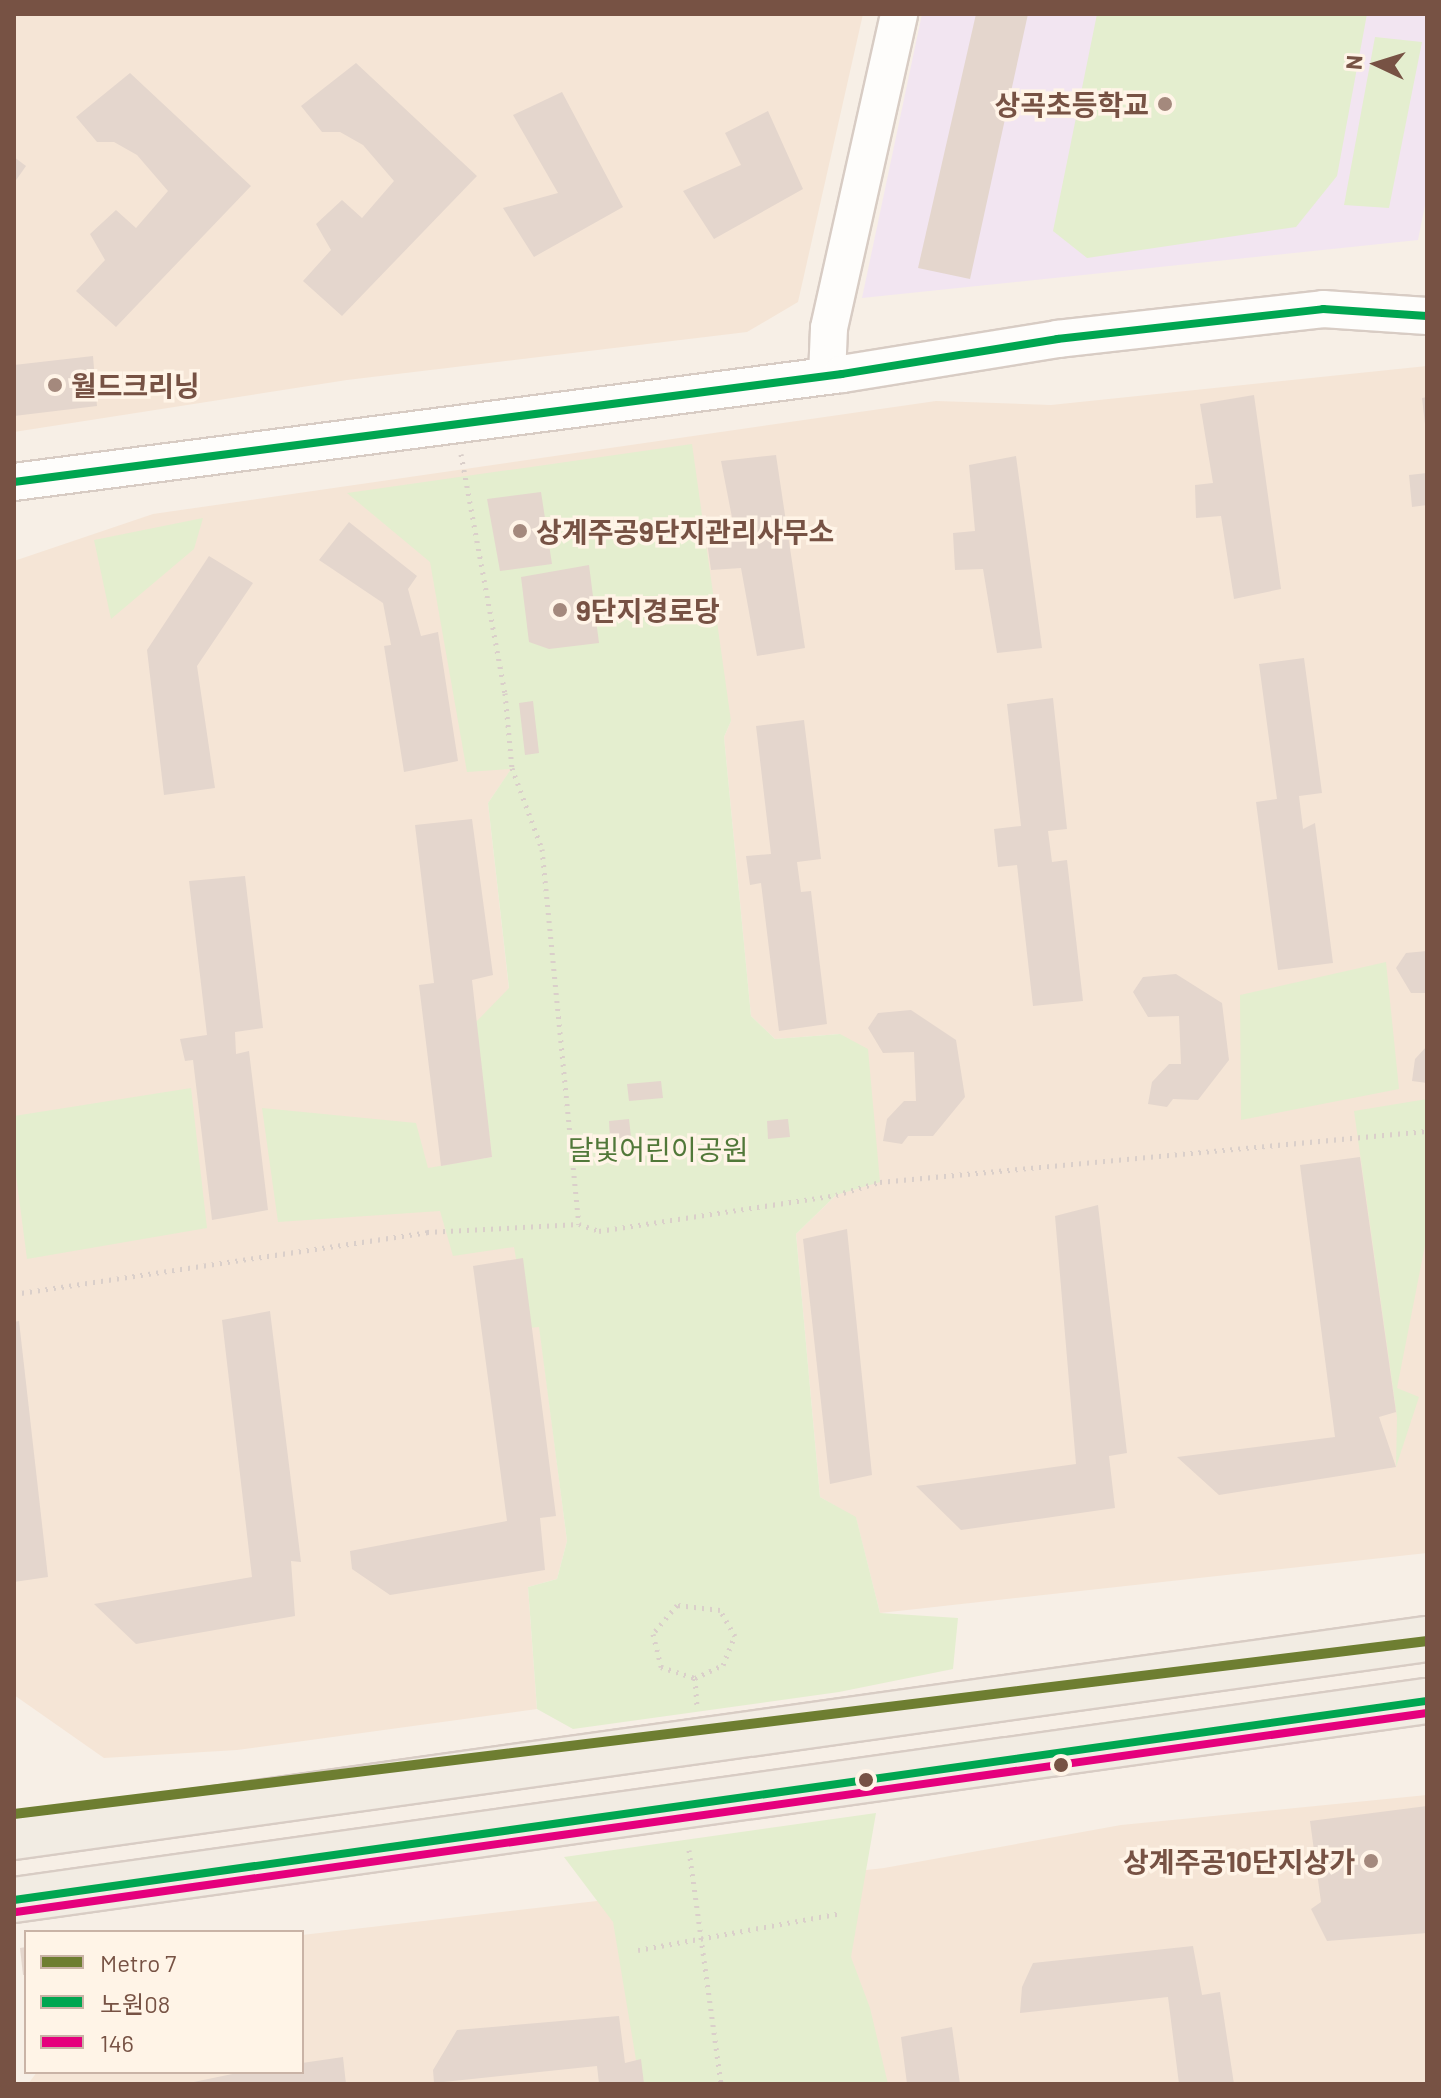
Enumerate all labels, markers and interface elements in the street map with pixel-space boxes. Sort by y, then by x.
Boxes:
north arrow [1337,24,1417,104]
text: N [1340,54,1367,71]
place label: 상곡초등학교 [994,87,1149,121]
marker: 상곡초등학교 [1156,95,1174,113]
place label: 월드크리닝 [71,368,200,402]
marker: 월드크리닝 [46,376,64,394]
place label: 상계주공9단지관리사무소 [536,514,834,548]
marker: 상계주공9단지관리사무소 [511,522,529,540]
place label: 9단지경로당 [576,593,720,627]
marker: 9단지경로당 [551,601,569,619]
park label: 달빛어린이공원 [568,1132,748,1166]
unlabelled marker [1053,1757,1069,1773]
unlabelled marker [858,1772,874,1788]
place label: 상계주공10단지상가 [1123,1844,1355,1878]
marker: 상계주공10단지상가 [1362,1852,1380,1870]
legend [24,1930,304,2074]
text: Metro 7 [100,1948,176,1977]
text: 노원08 [100,1989,170,2018]
text: 146 [100,2028,134,2057]

